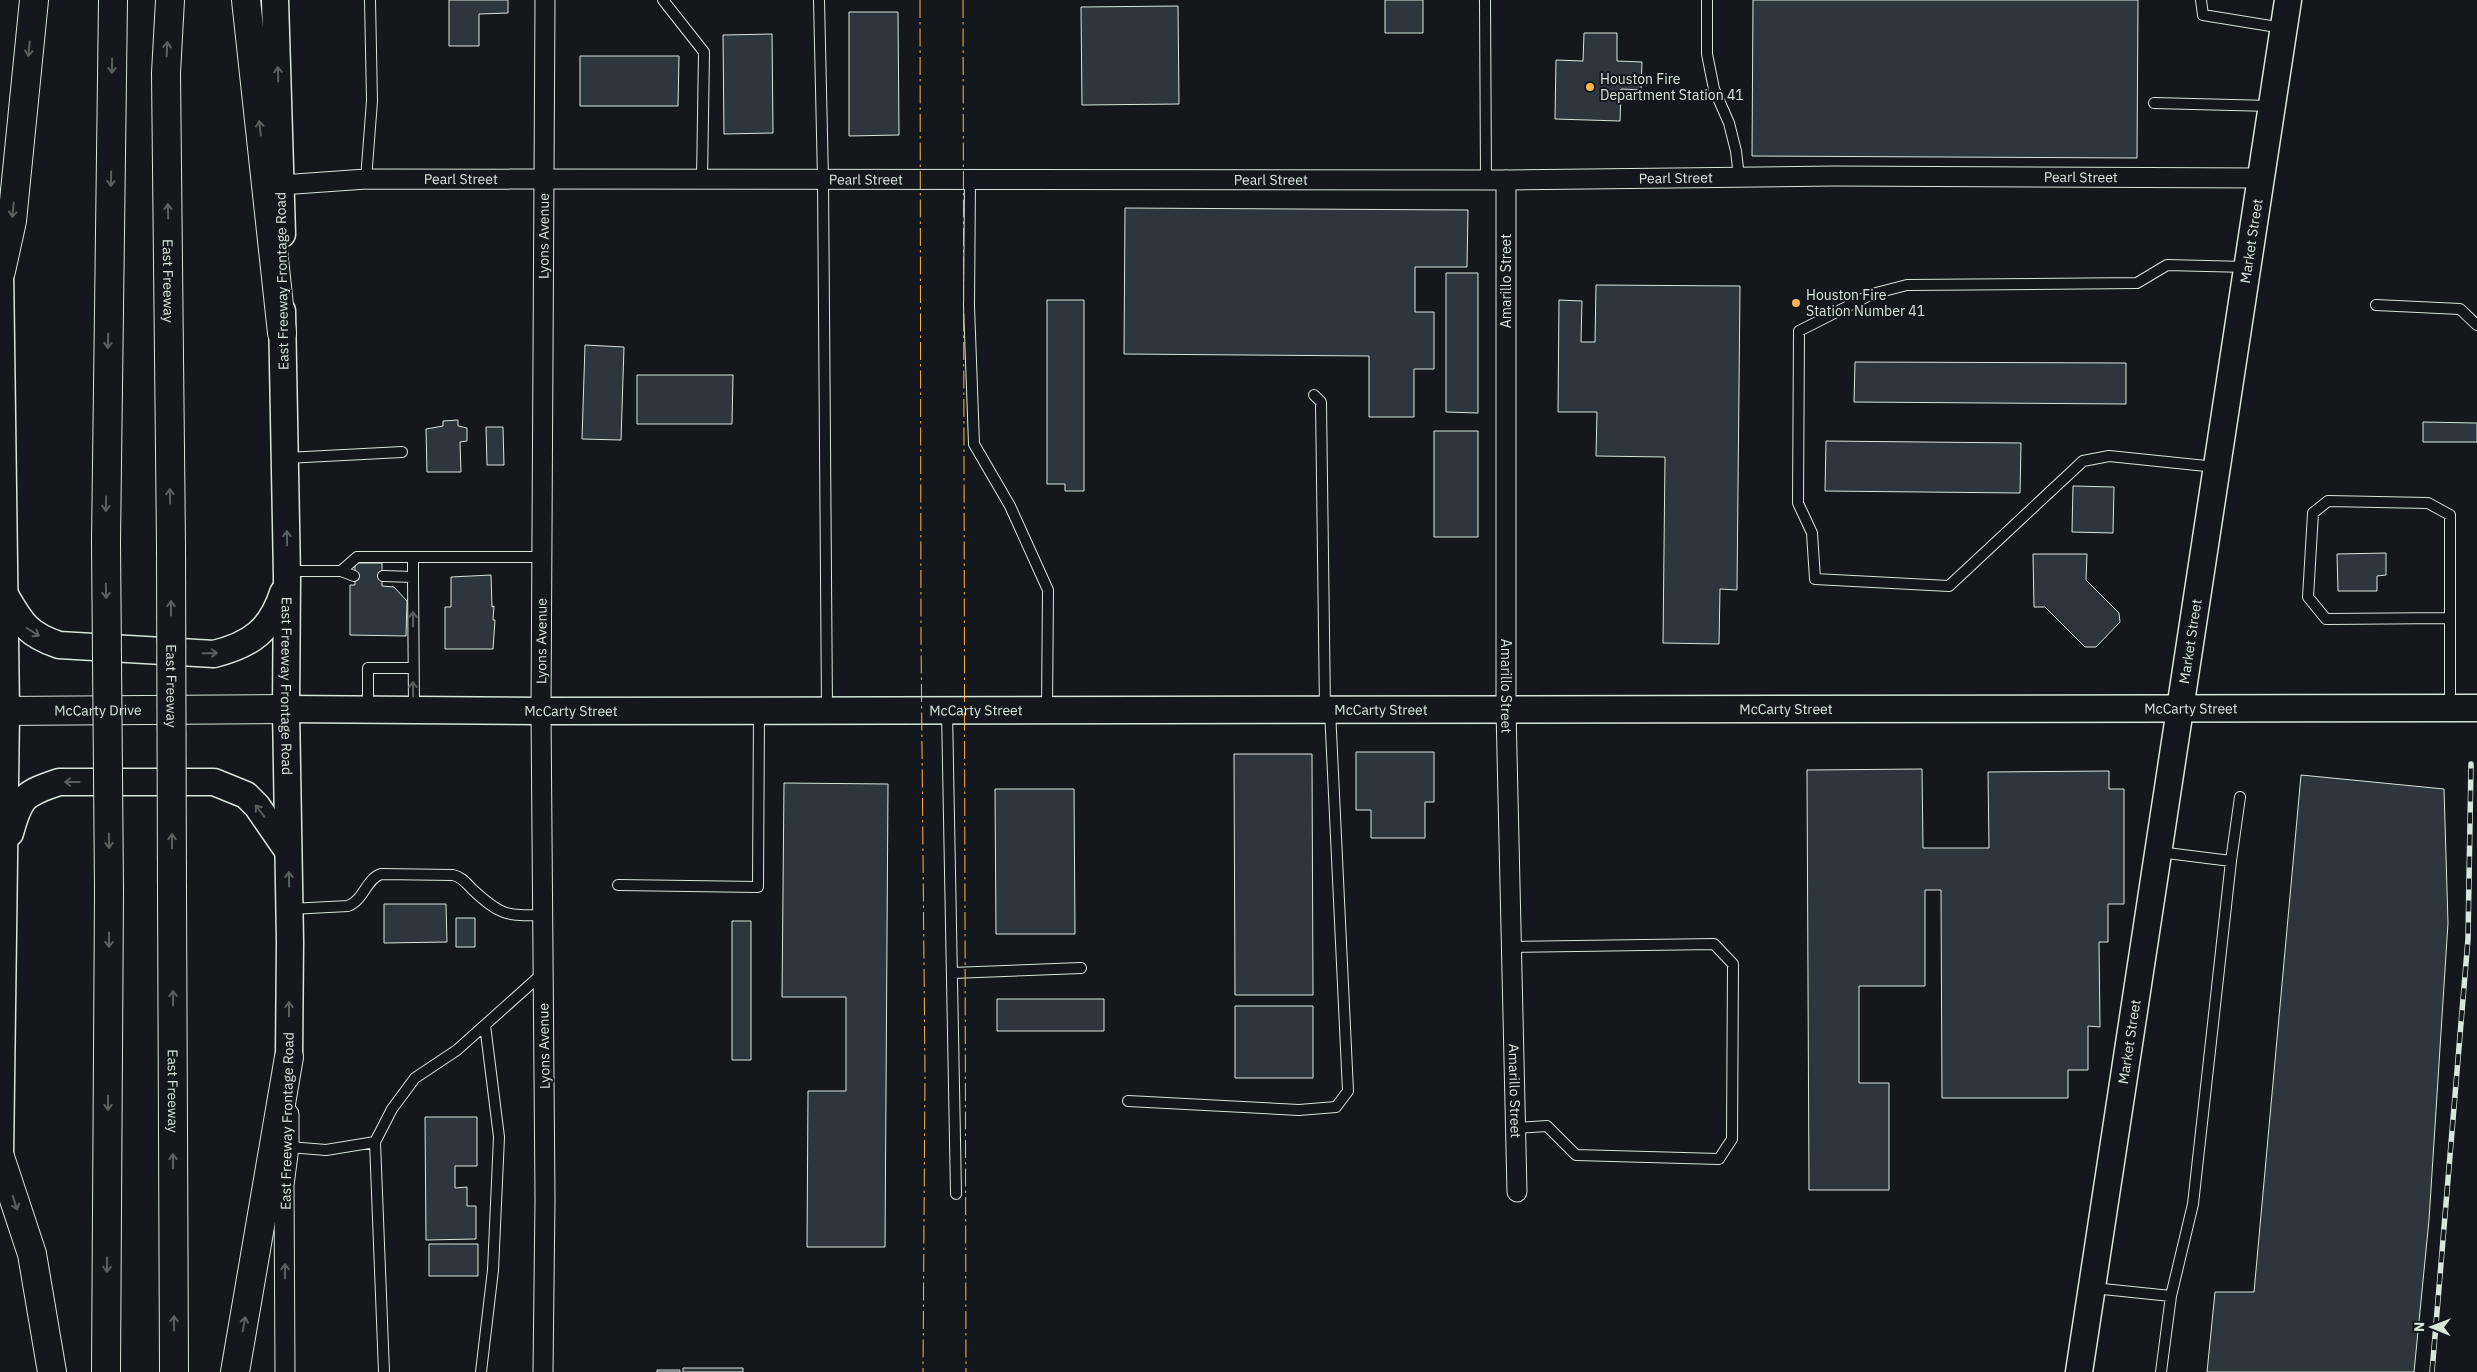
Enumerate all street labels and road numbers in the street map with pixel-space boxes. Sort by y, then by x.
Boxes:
street label: Pearl Street [1639,168,1713,187]
street label: Pearl Street [2044,168,2118,186]
street label: Pearl Street [424,170,498,188]
street label: Pearl Street [829,170,903,188]
street label: Pearl Street [1234,171,1308,189]
street label: East Freeway Frontage Road [271,192,293,370]
street label: Lyons Avenue [534,193,553,279]
street label: Market Street [2236,197,2267,285]
street label: Amarillo Street [1497,234,1515,328]
street label: East Freeway [159,239,178,323]
street label: East Freeway Frontage Road [277,597,296,775]
street label: Lyons Avenue [532,598,551,684]
street label: Market Street [2175,598,2206,685]
street label: Amarillo Street [1497,639,1516,734]
street label: East Freeway [162,644,181,728]
street label: McCarty Street [2144,699,2238,718]
street label: McCarty Street [1739,700,1833,718]
street label: McCarty Drive [54,701,142,720]
street label: McCarty Street [929,701,1023,719]
street label: McCarty Street [1334,701,1428,719]
street label: McCarty Street [524,702,618,720]
street label: Market Street [2114,998,2145,1085]
street label: Lyons Avenue [534,1003,554,1089]
street label: East Freeway Frontage Road [276,1032,298,1210]
street label: Amarillo Street [1505,1043,1525,1138]
street label: East Freeway [164,1049,182,1133]

